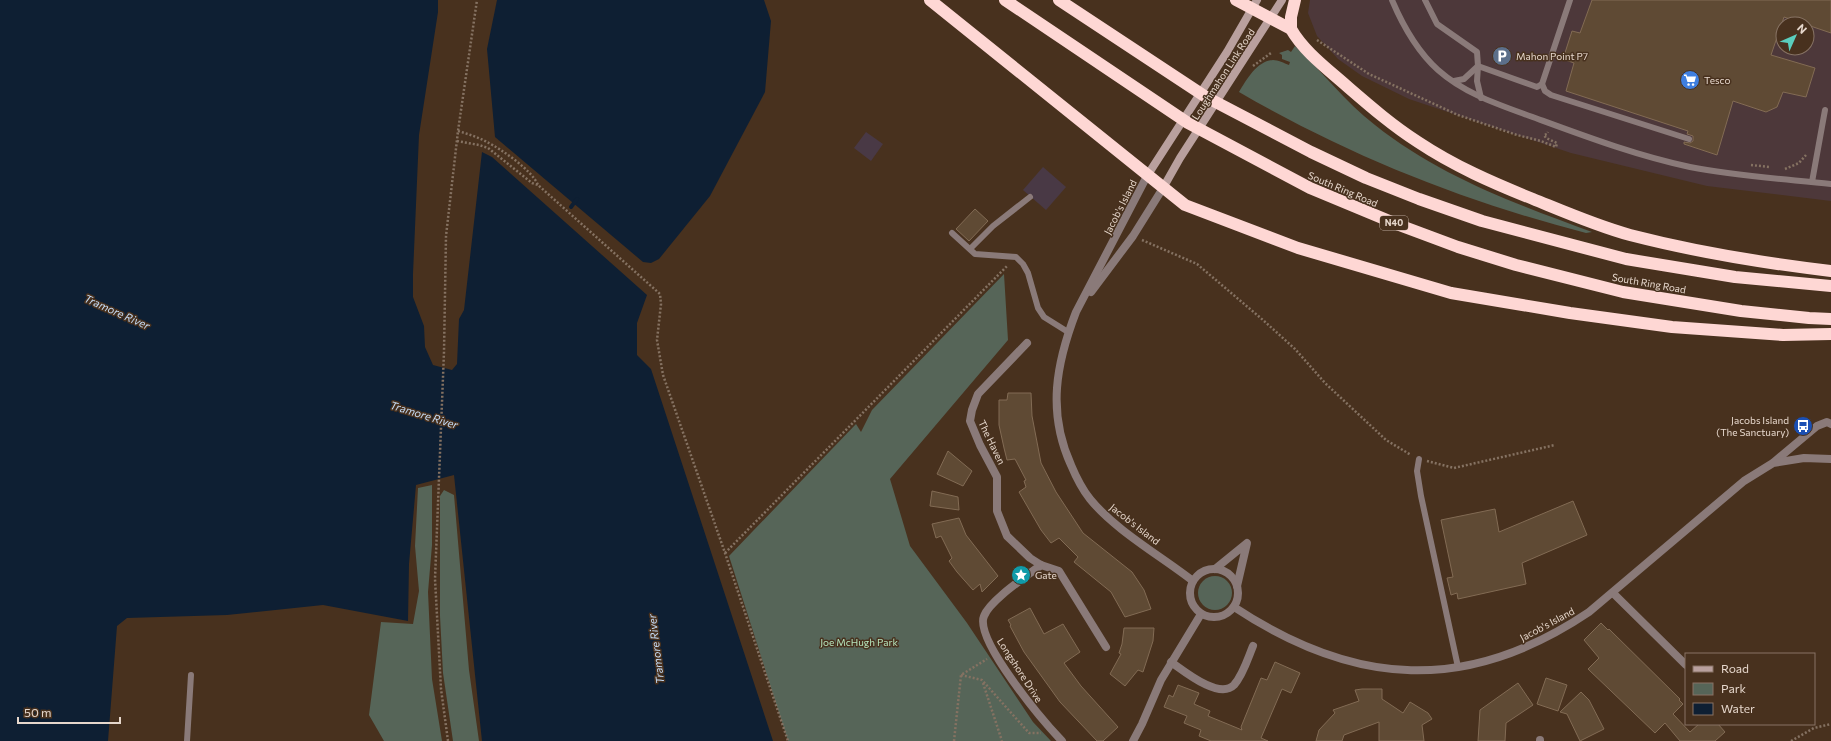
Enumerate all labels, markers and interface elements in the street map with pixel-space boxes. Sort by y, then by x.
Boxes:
north arrow [1775,16,1815,56]
text: N [1795,21,1810,36]
street label: Loughmahon Link Road [1189,26,1257,122]
parking icon: Mahon Point P7 [1491,45,1513,67]
place label: Mahon Point P7 [1516,50,1588,62]
supermarket icon: Tesco [1679,69,1701,91]
place label: Tesco [1704,74,1730,86]
street label: South Ring Road [1306,169,1380,209]
street label: Jacob's Island [1101,177,1139,236]
road number: N40 [1380,216,1408,230]
street label: South Ring Road [1611,271,1687,295]
water label: Tramore River [82,291,153,332]
water label: Tramore River [389,398,460,431]
place label: Jacobs Island (The Sanctuary) [1716,414,1789,438]
bus stop icon: Jacobs Island (The Sanctuary) [1792,415,1814,437]
street label: The Haven [976,418,1008,466]
street label: Jacob's Island [1108,501,1163,547]
place icon: Gate [1010,564,1032,586]
place label: Gate [1035,569,1057,581]
street label: Jacob's Island [1518,604,1577,643]
water label: Tramore River [645,613,666,685]
park label: Joe McHugh Park [820,636,898,648]
street label: Longshore Drive [995,636,1045,704]
legend [1685,653,1815,725]
text: Road [1721,661,1749,675]
text: Park [1721,681,1747,695]
scale bar [18,699,120,725]
text: Water [1721,701,1755,715]
text: 50 m [24,705,52,719]

